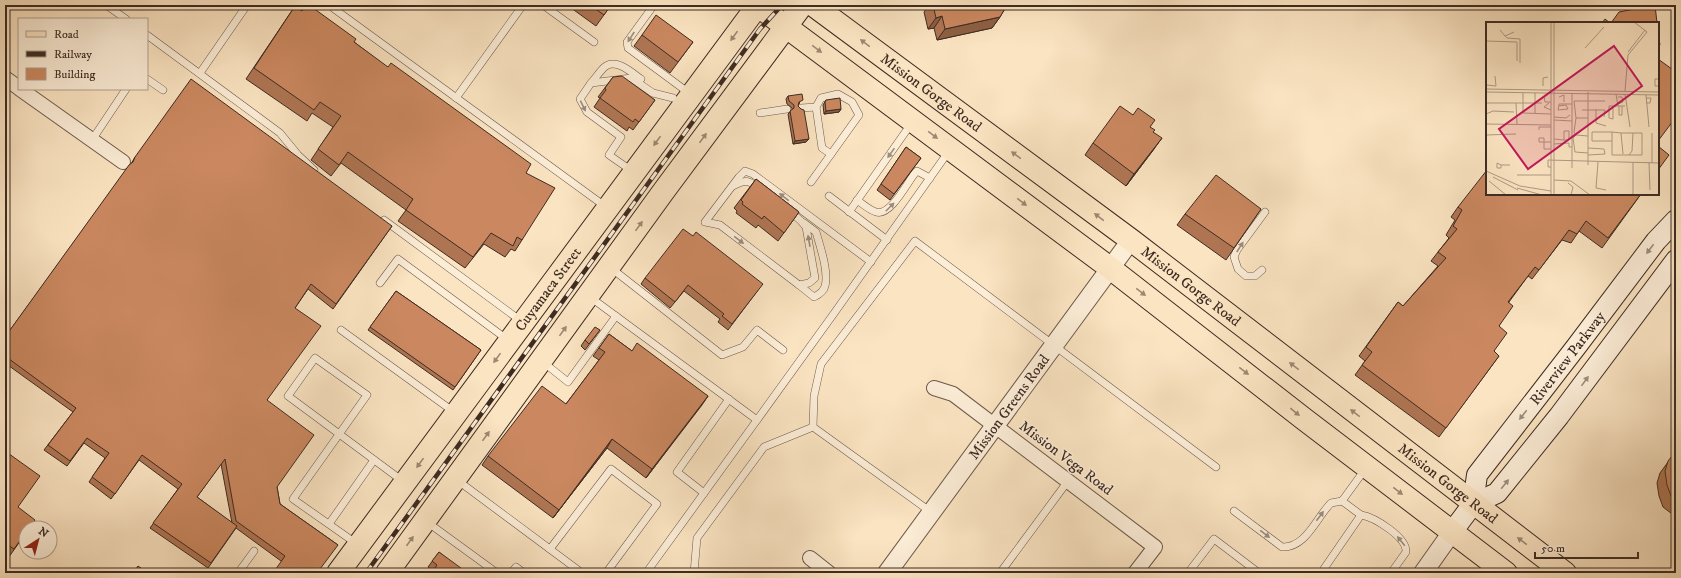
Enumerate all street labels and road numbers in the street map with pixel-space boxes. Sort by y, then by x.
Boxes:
street label: Mission Gorge Road [877,49,986,136]
street label: Mission Gorge Road [1137,242,1245,331]
street label: Cuyamaca Street [511,243,585,335]
street label: Riverview Parkway [1525,307,1610,409]
street label: Mission Greens Road [964,350,1054,463]
street label: Mission Vega Road [1015,417,1117,500]
street label: Mission Gorge Road [1394,439,1502,528]

